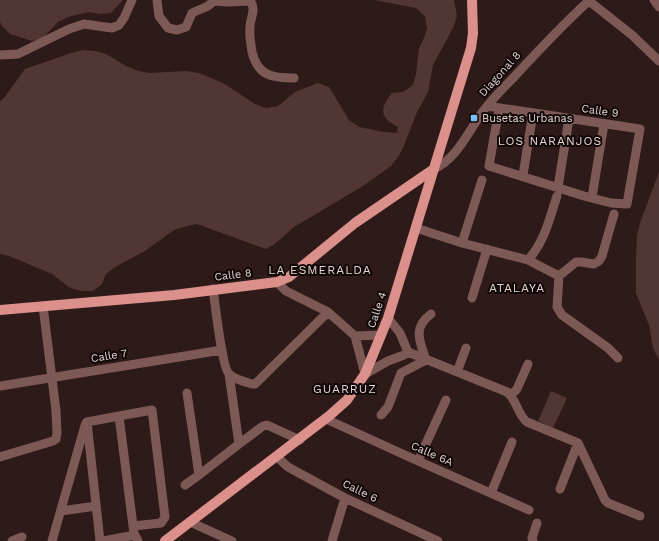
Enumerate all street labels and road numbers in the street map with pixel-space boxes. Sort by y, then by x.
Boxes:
street label: Diagonal 8 [476,49,524,99]
street label: Calle 9 [581,102,620,120]
street label: Calle 8 [214,266,253,284]
street label: Calle 4 [365,290,389,330]
street label: Calle 7 [90,347,128,365]
street label: Calle 6A [409,439,455,469]
street label: Calle 6 [340,477,380,505]

